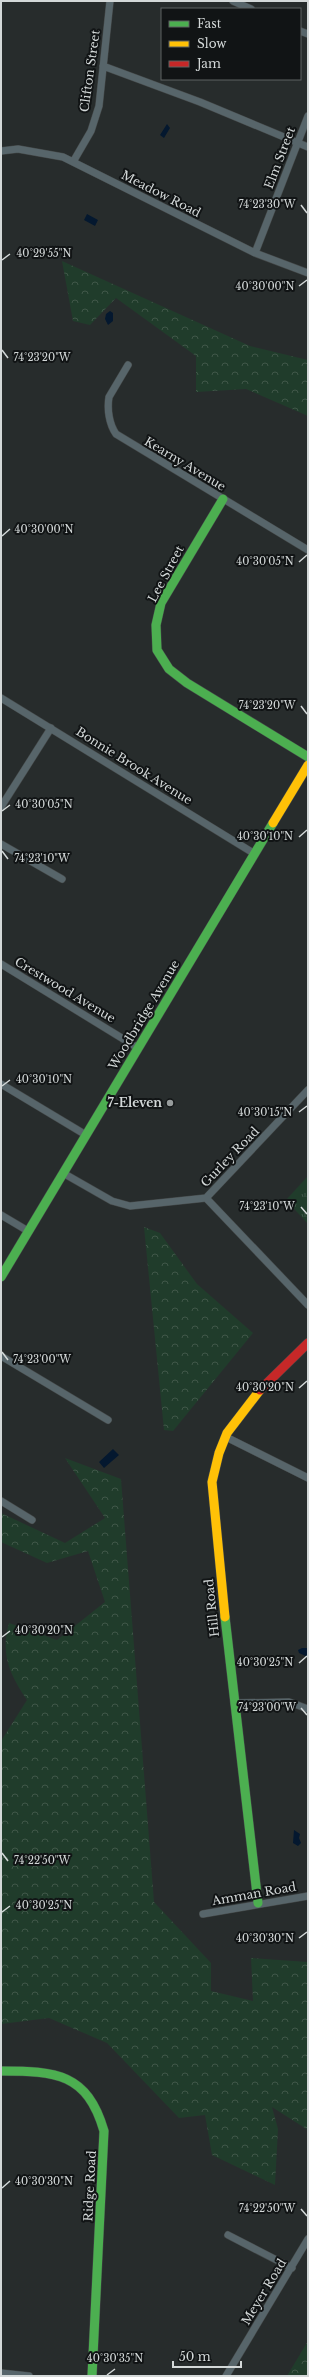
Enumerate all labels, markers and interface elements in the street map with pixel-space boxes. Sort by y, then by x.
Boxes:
legend [161,8,301,80]
text: Fast [197,16,222,31]
street label: Clifton Street [76,28,103,113]
text: Slow [197,36,227,51]
text: Jam [195,56,221,71]
street label: Elm Street [261,124,298,191]
street label: Meadow Road [119,167,204,220]
text: 74°23'30"W [238,198,296,211]
text: 40°29'55"N [16,247,72,260]
text: 40°30'00"N [236,280,294,293]
text: 74°23'20"W [13,351,71,364]
street label: Kearny Avenue [142,433,229,494]
text: 40°30'00"N [15,523,73,536]
street label: Lee Street [144,542,187,605]
text: 40°30'05"N [236,555,294,568]
text: 74°23'20"W [238,699,296,712]
street label: Bonnie Brook Avenue [73,724,195,808]
text: 40°30'05"N [15,798,73,811]
text: 40°30'10"N [237,830,293,843]
text: 74°23'10"W [14,852,70,865]
street label: Crestwood Avenue [12,954,118,1026]
street label: Woodbridge Avenue [104,957,182,1073]
text: 40°30'10"N [16,1073,72,1086]
place label: 7-Eleven [107,1095,162,1110]
marker: 7-Eleven [165,1098,175,1108]
text: 40°30'15"N [238,1106,292,1119]
street label: Gurley Road [197,1124,262,1190]
text: 74°23'10"W [239,1200,295,1213]
text: 74°23'00"W [13,1353,71,1366]
text: 40°30'20"N [236,1381,294,1394]
street label: Hill Road [201,1578,222,1638]
text: 40°30'20"N [15,1624,73,1637]
text: 40°30'25"N [237,1656,293,1669]
text: 74°23'00"W [238,1701,296,1714]
text: 74°22'50"W [14,1854,70,1867]
street label: Amman Road [210,1879,297,1908]
text: 40°30'25"N [16,1899,72,1912]
text: 40°30'30"N [236,1932,294,1945]
street label: Ridge Road [80,2150,99,2222]
text: 40°30'30"N [15,2175,73,2188]
text: 74°22'50"W [239,2202,295,2215]
street label: Meyer Road [238,2256,289,2328]
scale bar [173,2343,241,2369]
text: 50 m [179,2349,211,2364]
text: 40°30'35"N [87,2352,143,2365]

